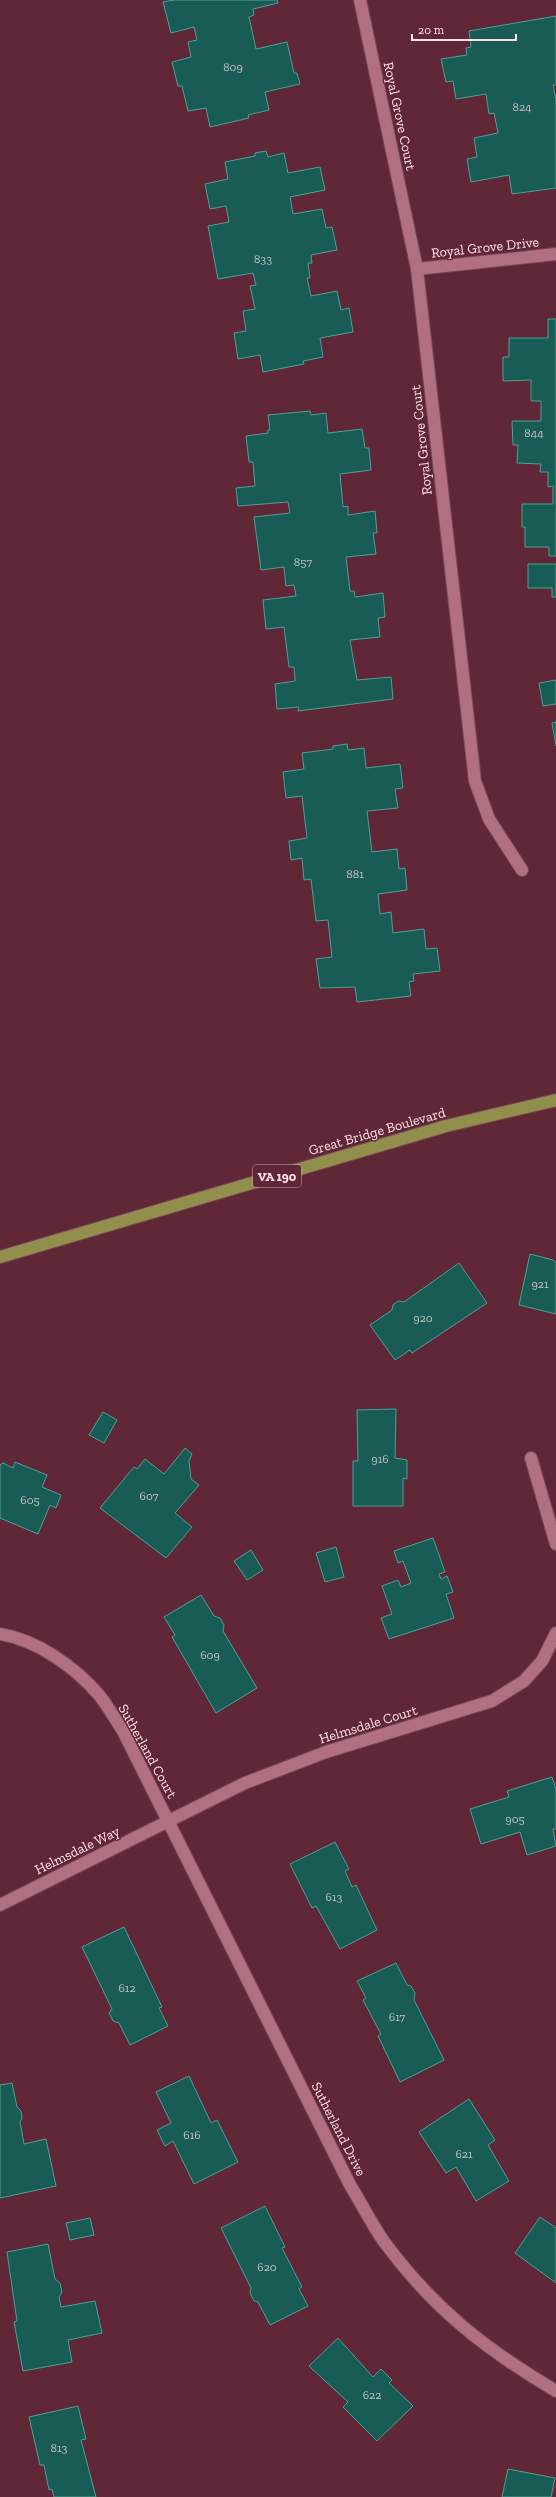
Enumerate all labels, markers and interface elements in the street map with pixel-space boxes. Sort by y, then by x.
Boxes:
scale bar [412,16,516,42]
text: 20 m [418,23,445,37]
house number: 809 [223,60,243,74]
street label: Royal Grove Court [380,60,419,173]
house number: 824 [512,100,532,114]
street label: Royal Grove Drive [430,233,540,262]
house number: 833 [254,252,272,266]
street label: Royal Grove Court [407,383,436,496]
house number: 844 [524,426,544,440]
house number: 857 [294,555,312,569]
house number: 881 [346,867,364,881]
street label: Great Bridge Boulevard [307,1104,448,1159]
road number: VA 190 [253,1165,301,1187]
house number: 921 [531,1277,549,1291]
house number: 920 [413,1311,433,1325]
house number: 916 [371,1452,389,1466]
house number: 607 [140,1489,159,1503]
house number: 605 [20,1493,40,1507]
house number: 609 [200,1648,220,1662]
street label: Sutherland Court [115,1701,181,1802]
street label: Helmsdale Court [317,1701,420,1747]
house number: 905 [505,1812,525,1826]
street label: Helmsdale Way [32,1822,123,1878]
house number: 613 [326,1890,343,1904]
house number: 612 [118,1981,136,1995]
house number: 617 [389,2010,406,2024]
street label: Sutherland Drive [308,2079,370,2179]
house number: 616 [183,2128,201,2142]
house number: 621 [455,2147,473,2161]
house number: 620 [257,2260,277,2274]
house number: 622 [363,2388,381,2402]
house number: 813 [51,2441,68,2455]

